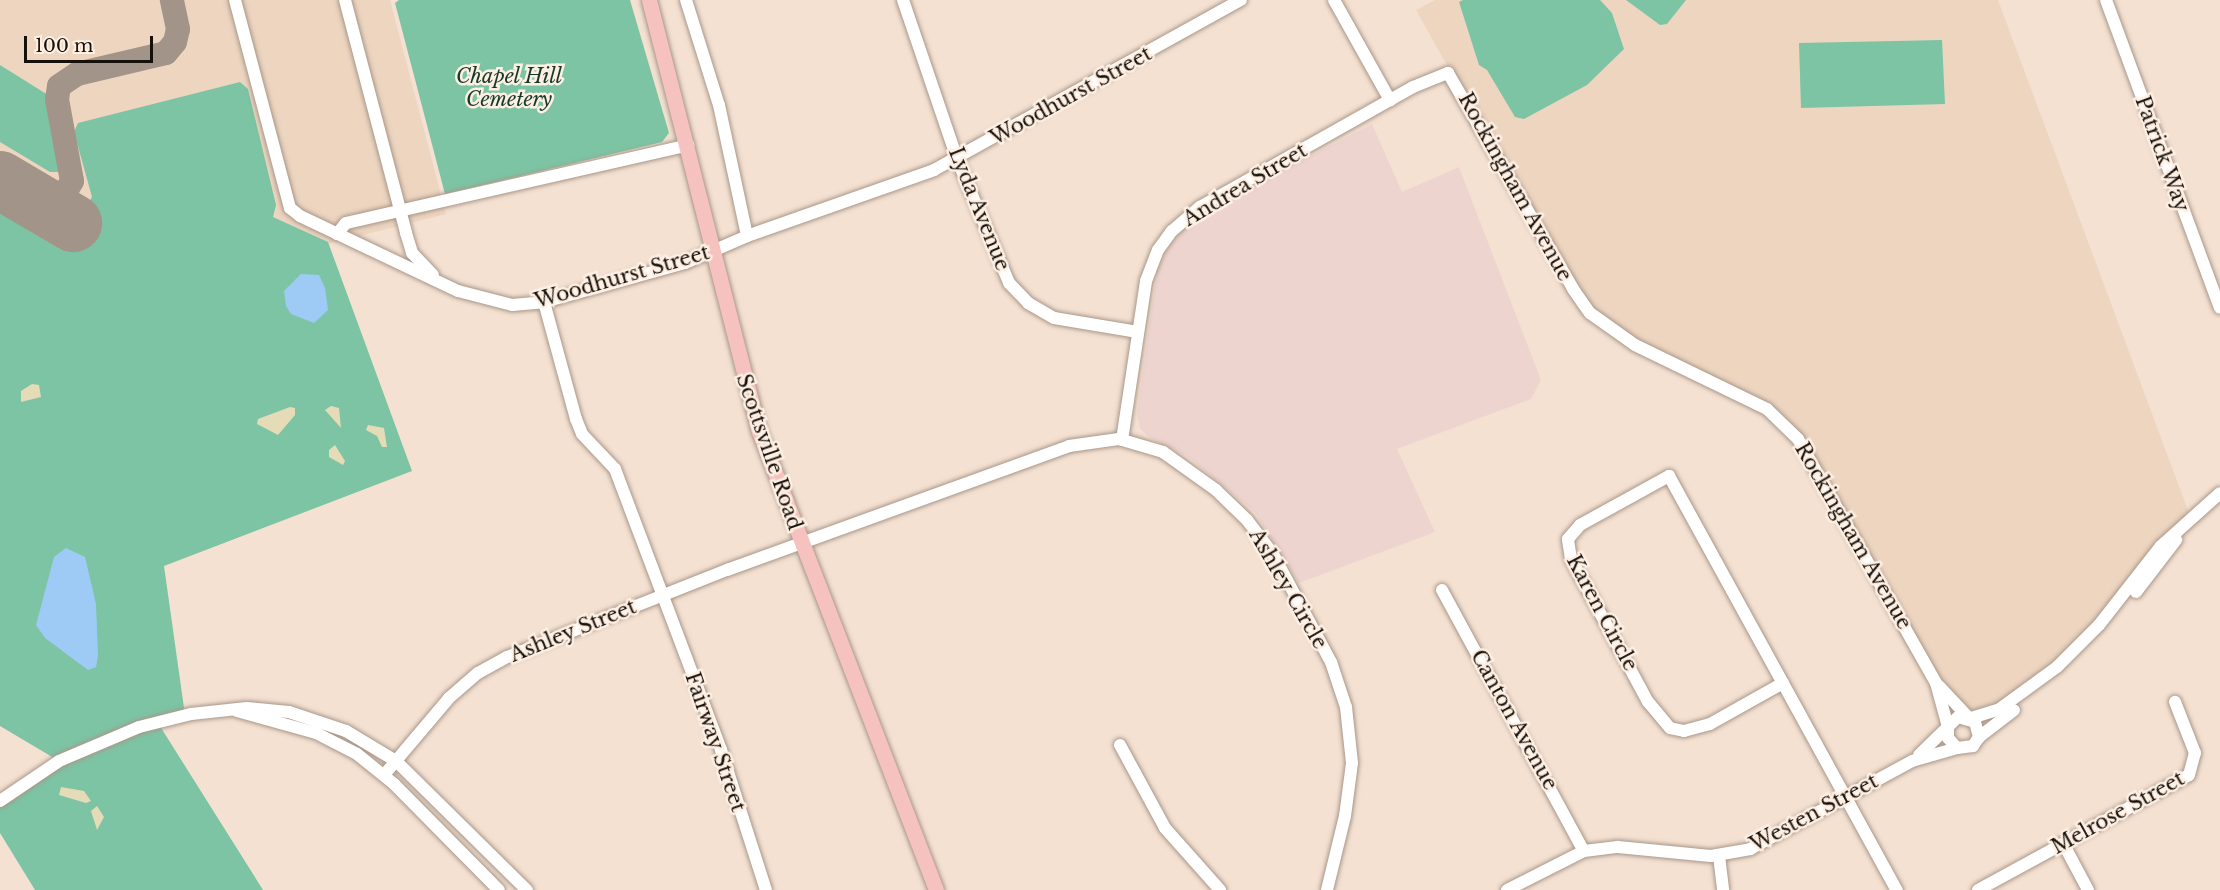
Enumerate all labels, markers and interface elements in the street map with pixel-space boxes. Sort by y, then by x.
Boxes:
scale bar [27,24,156,62]
text: 100 m [35,35,93,57]
street label: Woodhurst Street [986,42,1156,150]
park label: Chapel Hill Cemetery [456,64,562,111]
street label: Rockingham Avenue [1453,88,1577,286]
street label: Patrick Way [2130,92,2194,216]
street label: Andrea Street [1179,139,1311,231]
street label: Lyda Avenue [943,143,1015,275]
street label: Woodhurst Street [532,241,712,313]
street label: Scottsville Road [731,371,807,533]
street label: Rockingham Avenue [1789,438,1917,634]
street label: Ashley Circle [1244,524,1332,654]
street label: Karen Circle [1561,551,1643,675]
street label: Ashley Street [506,595,640,667]
street label: Canton Avenue [1465,645,1563,795]
street label: Fairway Street [680,669,750,815]
street label: Melrose Street [2047,767,2189,859]
street label: Westen Street [1746,769,1882,857]

